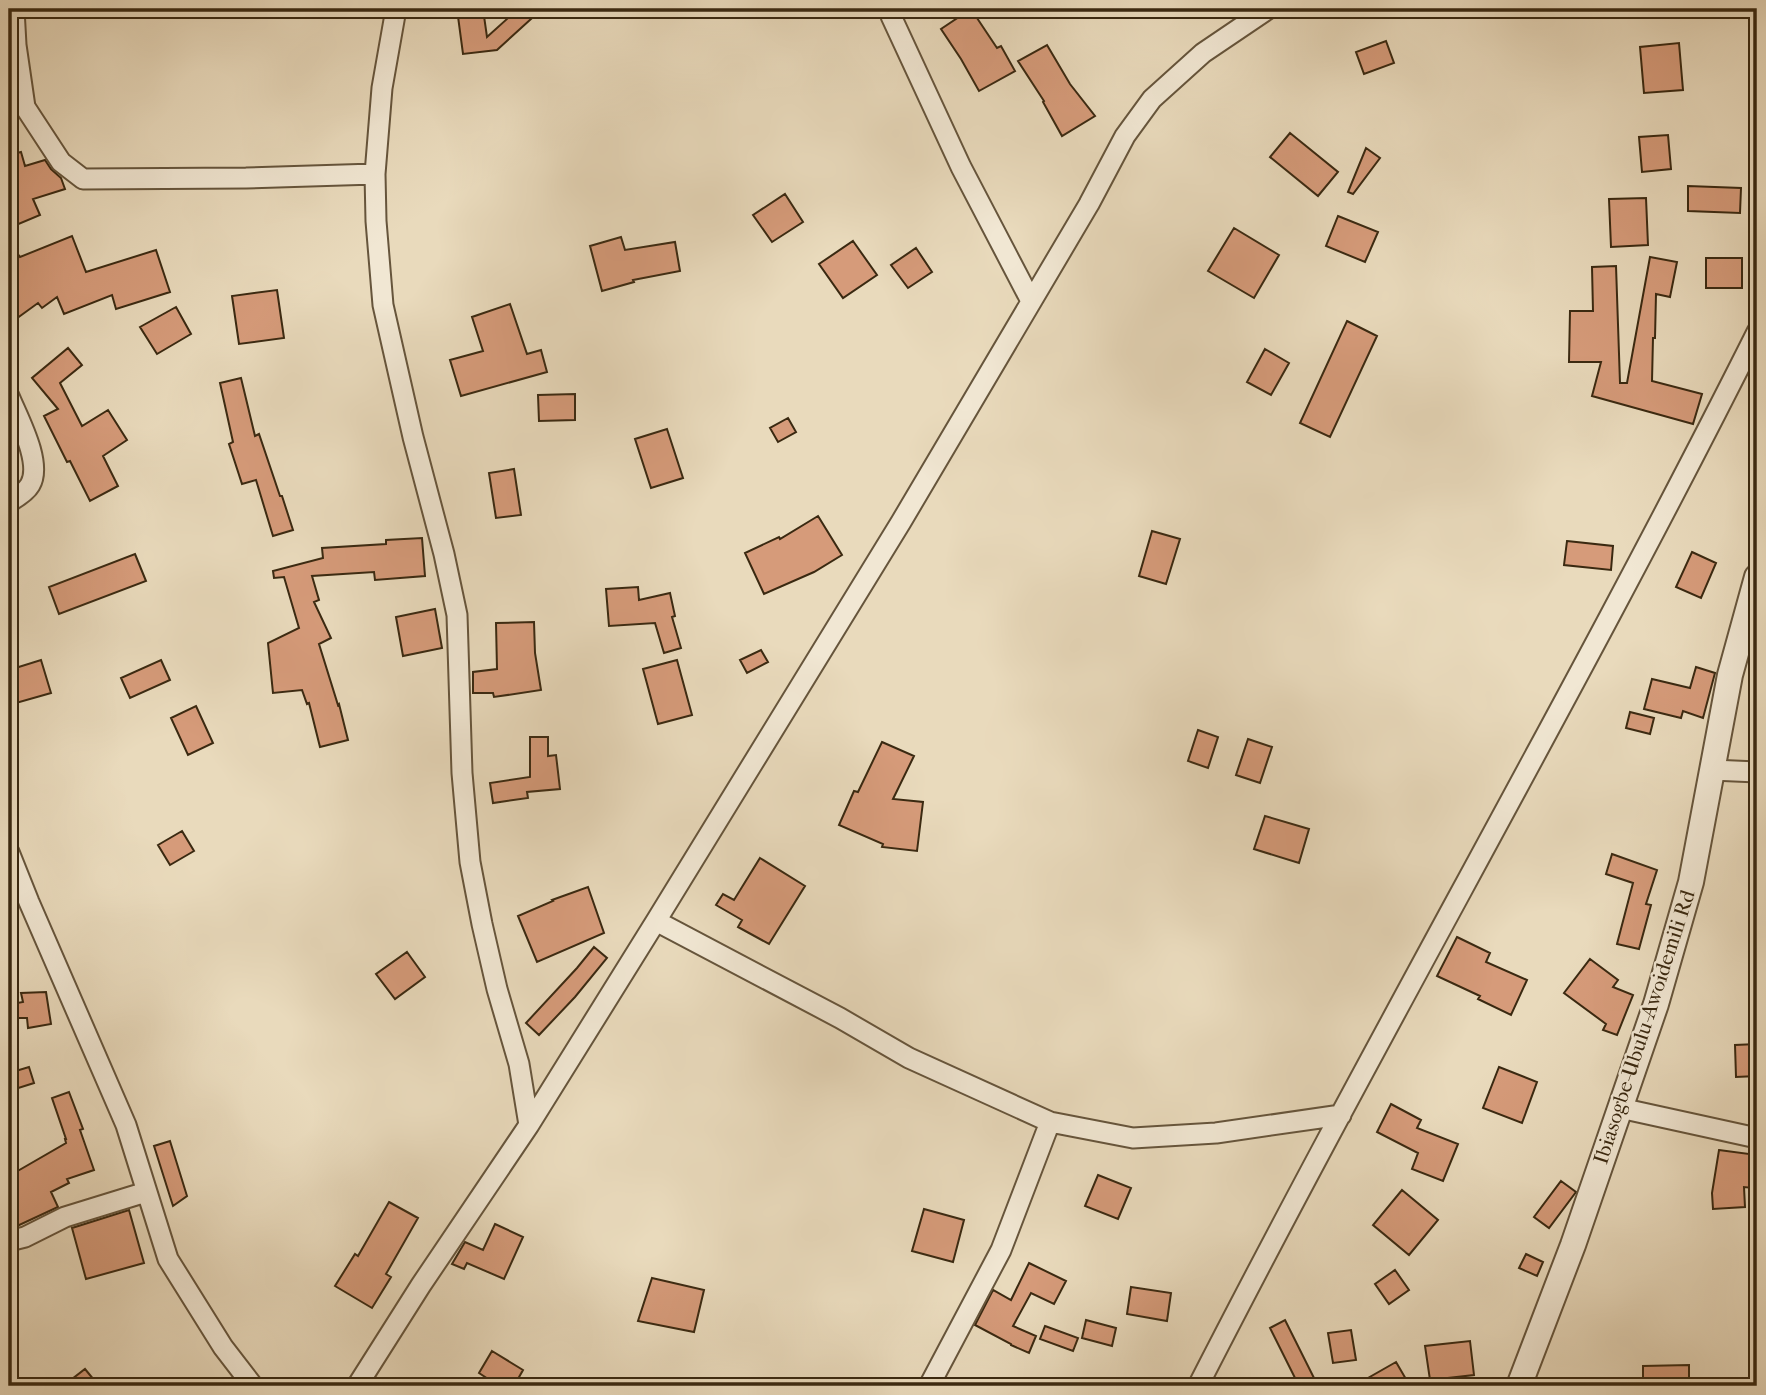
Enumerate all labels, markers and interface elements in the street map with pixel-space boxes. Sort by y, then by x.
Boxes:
street label: Ibiasogbe-Ubulu-Awoidemili Rd [1588,886,1700,1167]

